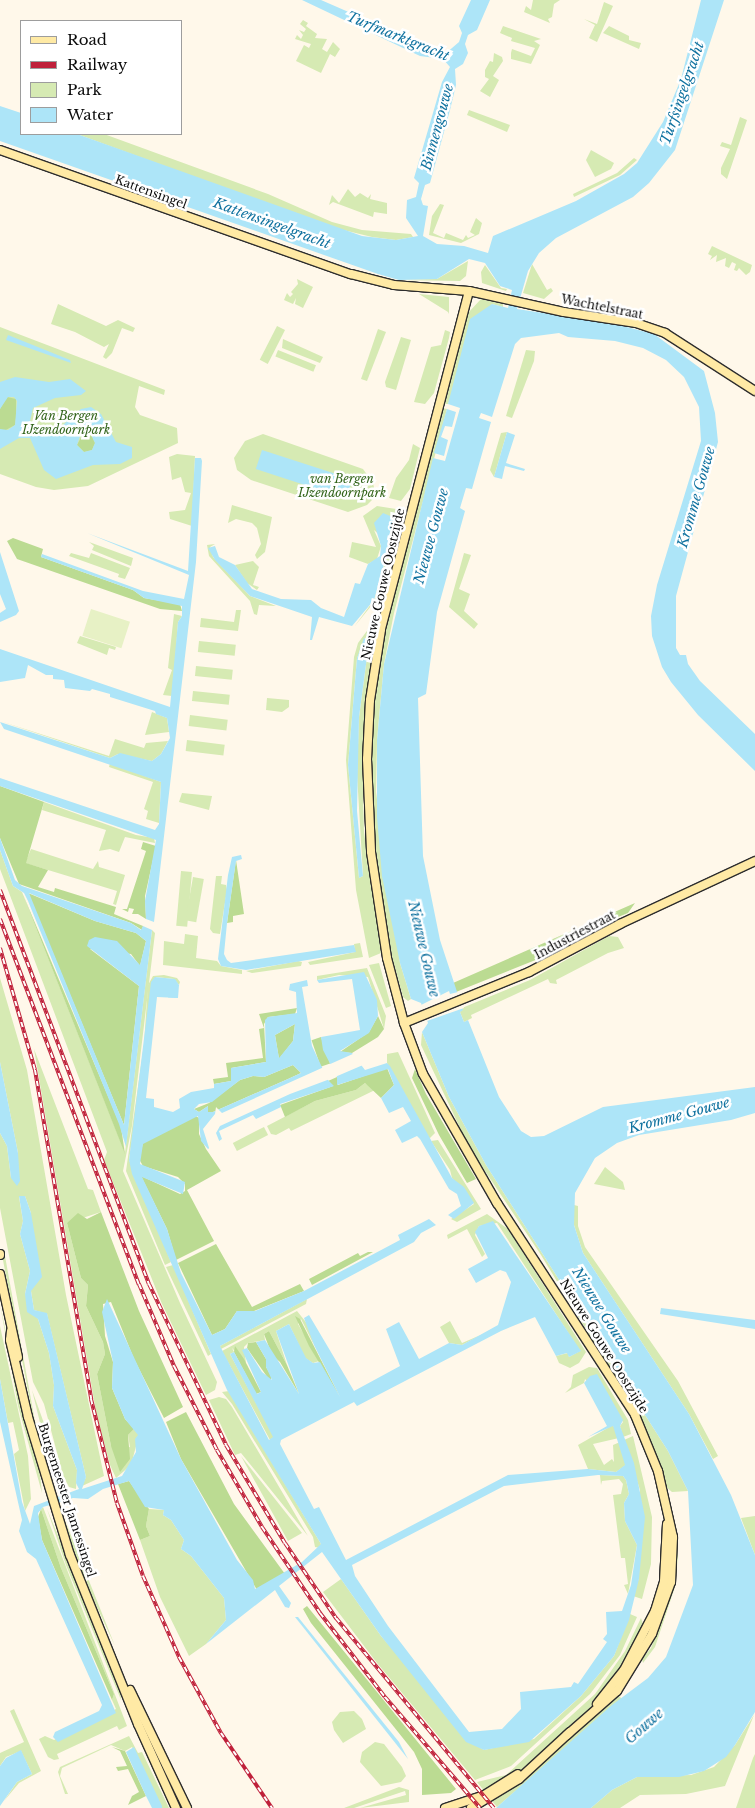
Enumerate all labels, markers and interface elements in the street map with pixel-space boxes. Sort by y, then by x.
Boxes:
water label: Turfmarktgracht [344,8,452,64]
legend [20,20,182,135]
text: Road [67,30,107,49]
water label: Turfsingelgracht [656,39,708,147]
text: Railway [67,55,127,74]
text: Park [67,80,102,99]
water label: Binnengouwe [417,82,457,172]
text: Water [67,105,113,124]
street label: Kattensingel [113,172,189,212]
water label: Kattensingelgracht [211,194,333,252]
street label: Wachtelstraat [560,292,644,322]
park label: Van Bergen IJzendoornpark [22,409,110,437]
water label: Kromme Gouwe [674,445,718,549]
park label: van Bergen IJzendoornpark [298,472,386,500]
water label: Nieuwe Gouwe [410,486,452,586]
street label: Nieuwe Gouwe Oostzijde [359,507,407,661]
water label: Nieuwe Gouwe [405,899,443,999]
street label: Industriestraat [532,908,618,962]
water label: Kromme Gouwe [627,1093,731,1137]
water label: Nieuwe Gouwe [569,1264,635,1356]
street label: Nieuwe Gouwe Oostzijde [557,1276,651,1416]
street label: Burgemeester Jamessingel [35,1421,99,1579]
water label: Gouwe [621,1705,667,1747]

